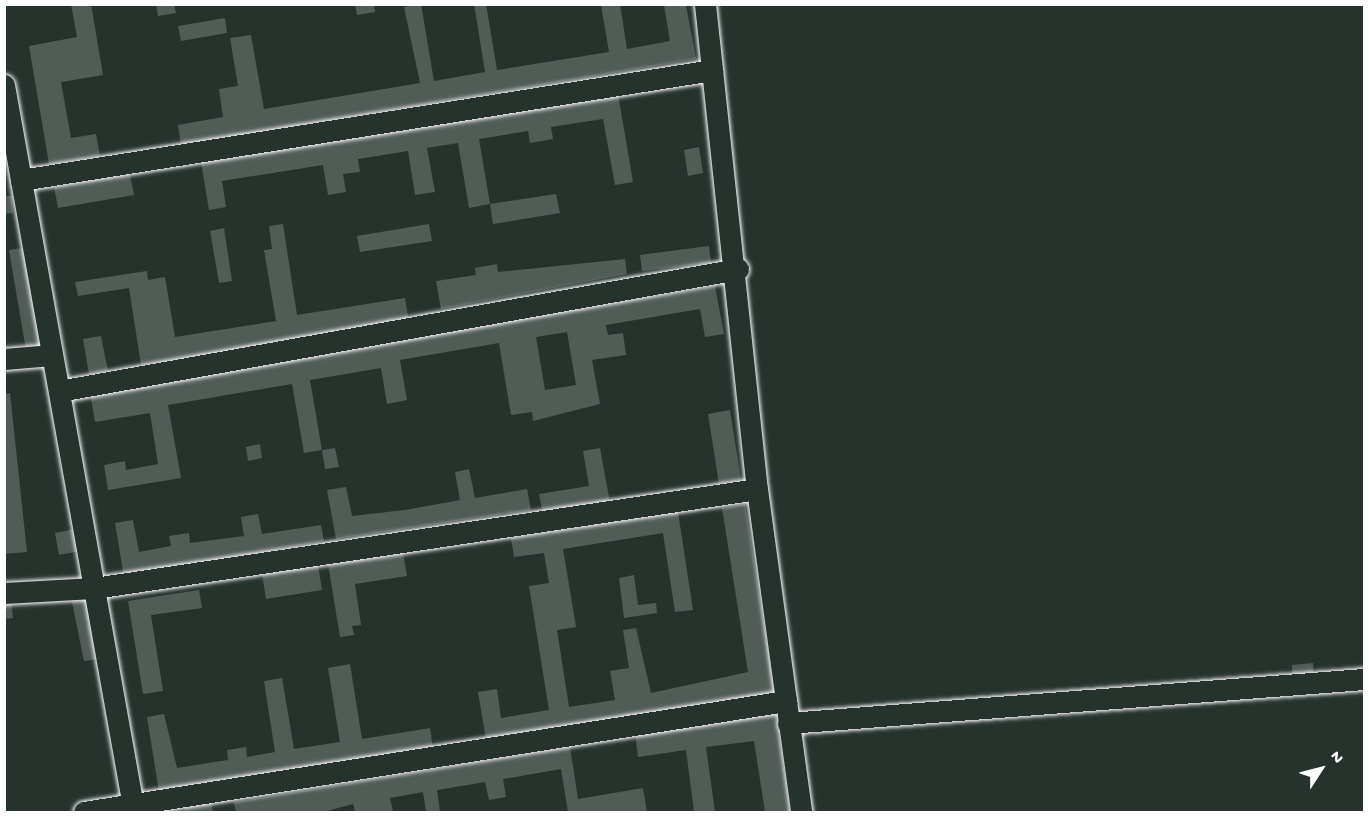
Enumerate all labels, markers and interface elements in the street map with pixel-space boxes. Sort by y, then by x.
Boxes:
north arrow [1291,739,1351,799]
text: N [1325,748,1347,768]

